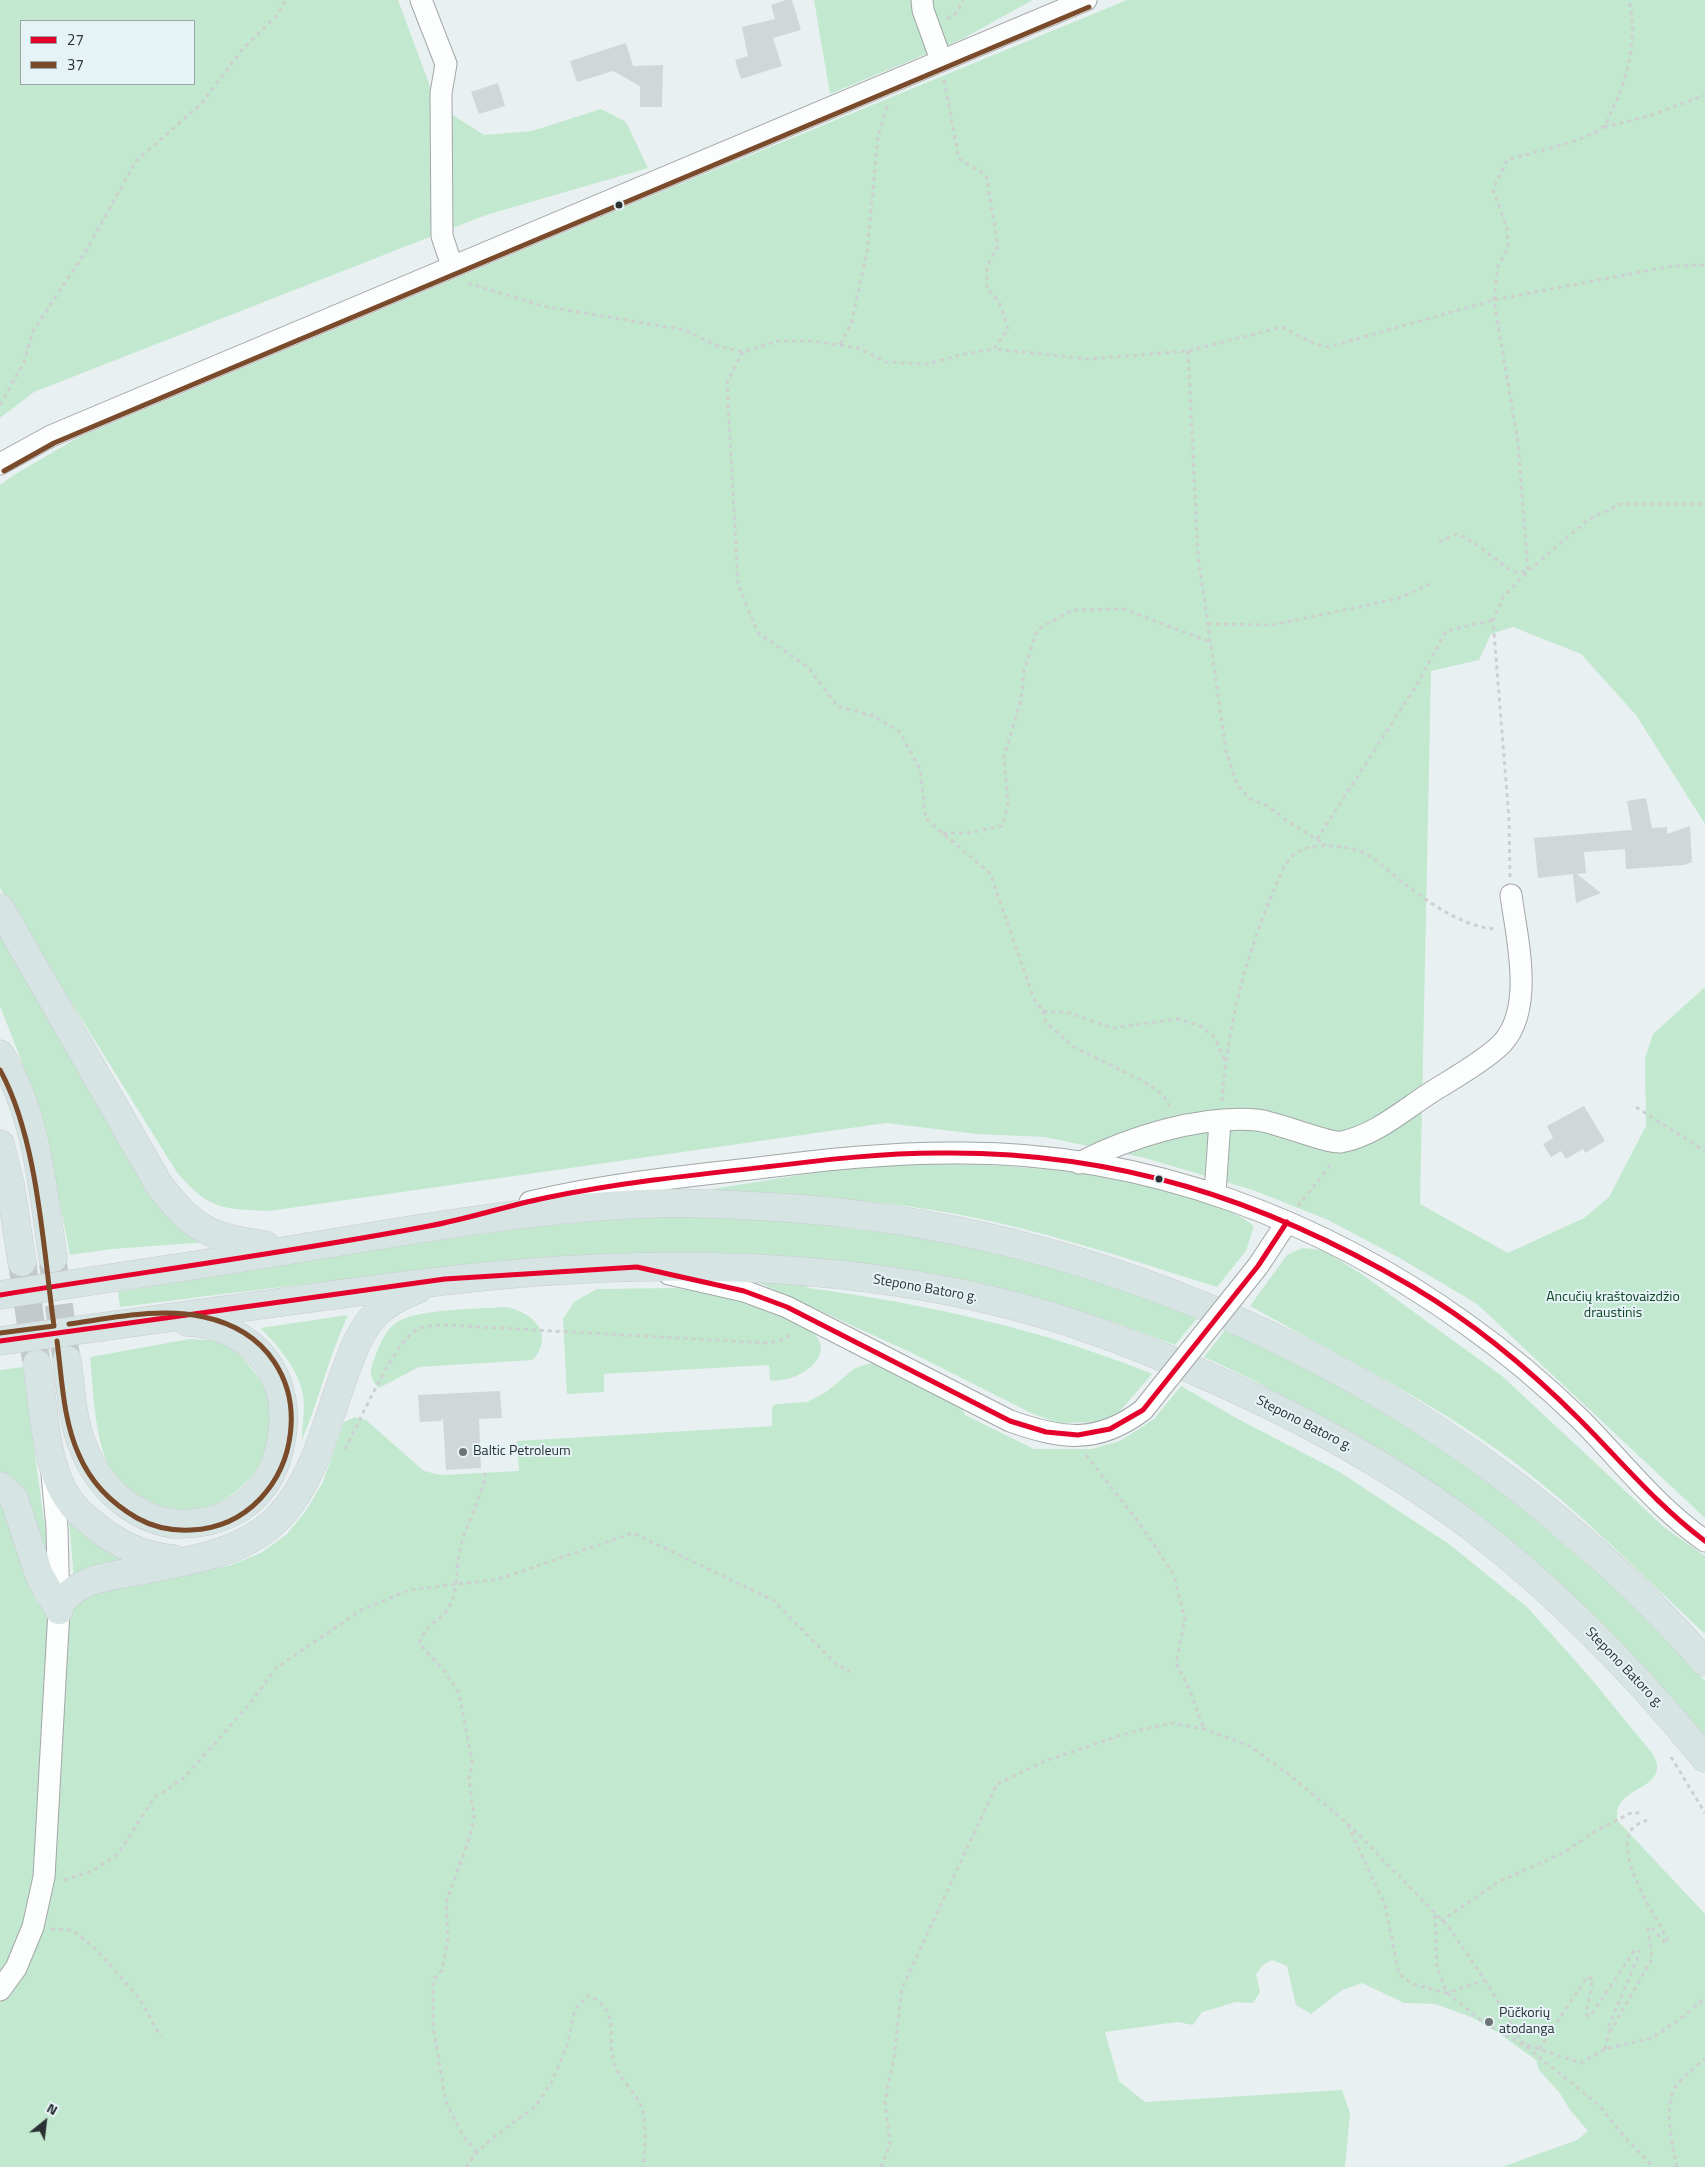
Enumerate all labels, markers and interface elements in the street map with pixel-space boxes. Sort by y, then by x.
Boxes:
legend [20,20,195,85]
text: 27 [67,28,84,51]
text: 37 [67,53,84,76]
unlabelled marker [614,200,624,210]
unlabelled marker [1154,1174,1164,1184]
street label: Stepono Batoro g. [872,1272,978,1306]
park label: Ancučių kraštovaizdžio draustinis [1546,1290,1680,1322]
street label: Stepono Batoro g. [1253,1393,1355,1455]
place label: Baltic Petroleum [473,1444,571,1460]
marker: Baltic Petroleum [457,1446,469,1458]
street label: Stepono Batoro g. [1581,1624,1667,1712]
place label: Pūčkorių atodanga [1499,2006,1554,2038]
marker: Pūčkorių atodanga [1483,2016,1495,2028]
north arrow [20,2097,70,2147]
text: N [43,2097,62,2120]

